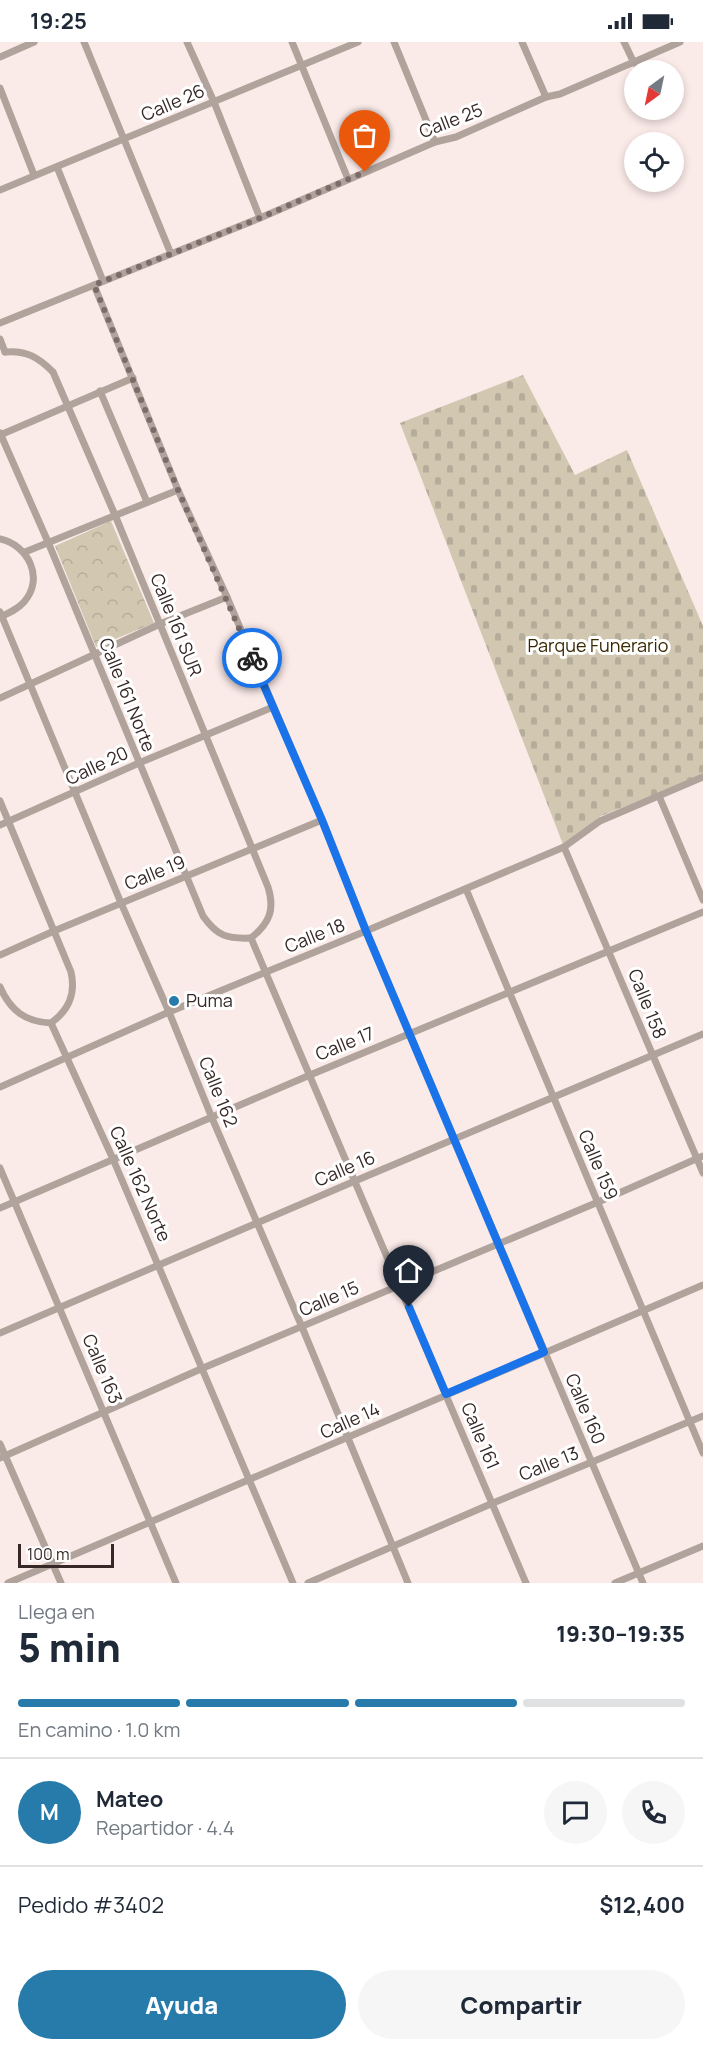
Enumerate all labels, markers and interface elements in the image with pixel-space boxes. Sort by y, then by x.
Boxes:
text: 19:25 [30,6,87,36]
north arrow [624,60,684,120]
map controls [624,60,684,192]
street label: Calle 26 [137,78,208,126]
street label: Calle 25 [416,97,486,143]
pin [339,110,390,172]
icon: bag [348,119,381,152]
button: locate [624,132,684,192]
street label: Calle 161 SUR [145,570,208,680]
courier [222,628,282,688]
park label: Parque Funerario [528,633,668,657]
street label: Calle 161 Norte [94,634,162,755]
icon: bike [236,642,269,675]
street label: Calle 20 [61,740,132,790]
street label: Calle 19 [121,849,189,895]
street label: Calle 18 [281,912,348,958]
street label: Calle 158 [623,965,673,1042]
place label: Puma [186,988,233,1012]
marker: Puma [167,994,181,1008]
street label: Calle 17 [312,1020,378,1066]
street label: Calle 162 [194,1053,244,1130]
street label: Calle 162 Norte [105,1122,177,1245]
street label: Calle 159 [573,1126,624,1203]
street label: Calle 16 [311,1145,379,1192]
pin [383,1245,434,1307]
icon: home [392,1254,425,1287]
street label: Calle 15 [295,1275,362,1321]
street label: Calle 163 [78,1330,128,1407]
street label: Calle 160 [560,1370,612,1448]
street label: Calle 14 [316,1396,383,1444]
street label: Calle 161 [456,1399,506,1473]
street label: Calle 13 [515,1440,582,1486]
scale bar [18,1541,114,1568]
text: 100 m [27,1543,70,1565]
text: Llega en [18,1598,95,1625]
text: 19:30–19:35 [556,1619,685,1649]
text: 5 min [18,1620,121,1674]
text: En camino · 1.0 km [18,1716,180,1743]
button: chat [544,1781,607,1844]
button: phone [622,1781,685,1844]
text: Mateo [96,1784,163,1814]
text: M [40,1797,59,1827]
text: Repartidor · 4.4 [96,1814,235,1841]
text: Pedido #3402 [18,1890,164,1920]
text: $12,400 [599,1890,685,1920]
button: Ayuda [18,1970,346,2039]
button: Compartir [358,1970,685,2039]

